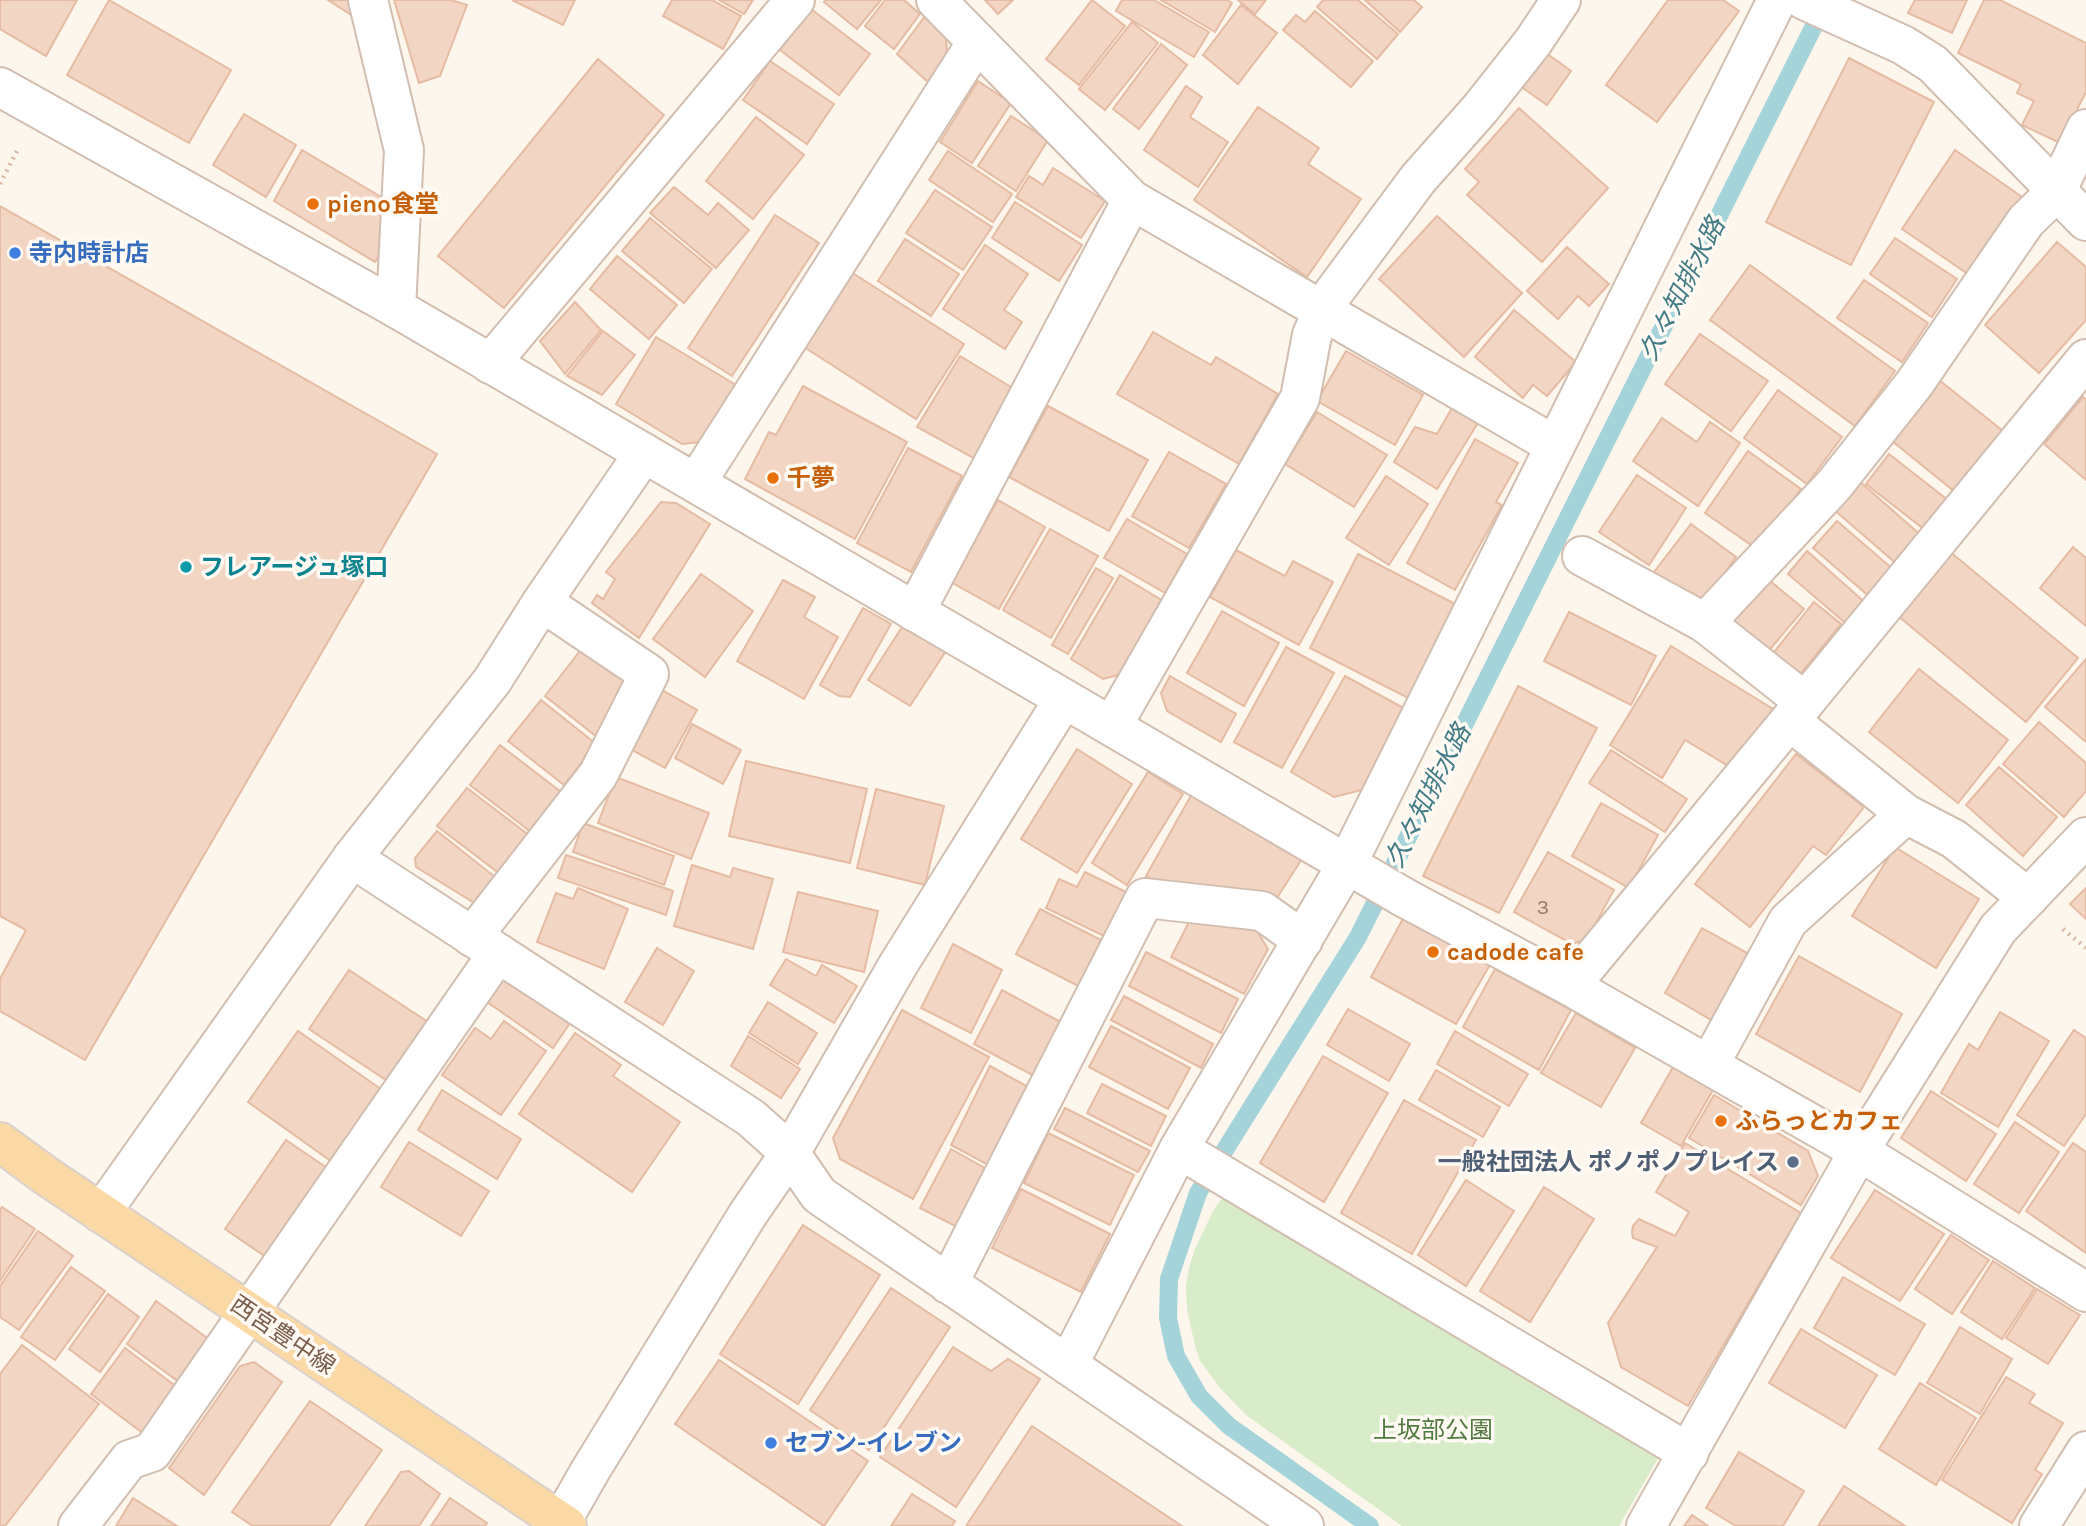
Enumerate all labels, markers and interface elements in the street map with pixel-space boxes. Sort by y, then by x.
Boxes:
place label: pieno食堂 [327,190,439,218]
marker: pieno食堂 [305,196,321,212]
water label: 久々知排水路 [1633,211,1732,366]
place label: 寺内時計店 [29,239,149,267]
marker: 寺内時計店 [7,245,23,261]
place label: 千夢 [787,464,835,492]
marker: 千夢 [765,470,781,486]
place label: フレアージュ塚口 [200,553,388,581]
marker: フレアージュ塚口 [178,559,194,575]
water label: 久々知排水路 [1379,718,1478,873]
house number: 3 [1537,895,1549,919]
place label: cadode cafe [1447,938,1584,966]
marker: cadode cafe [1425,944,1441,960]
place label: ふらっとカフェ [1735,1107,1903,1135]
marker: ふらっとカフェ [1713,1113,1729,1129]
place label: 一般社団法人 ポノポノプレイス [1438,1148,1779,1176]
marker: 一般社団法人 ポノポノプレイス [1785,1154,1801,1170]
street label: 西宮豊中線 [225,1290,341,1380]
park label: 上坂部公園 [1373,1416,1493,1444]
place label: セブン-イレブン [785,1429,962,1457]
marker: セブン-イレブン [763,1435,779,1451]

